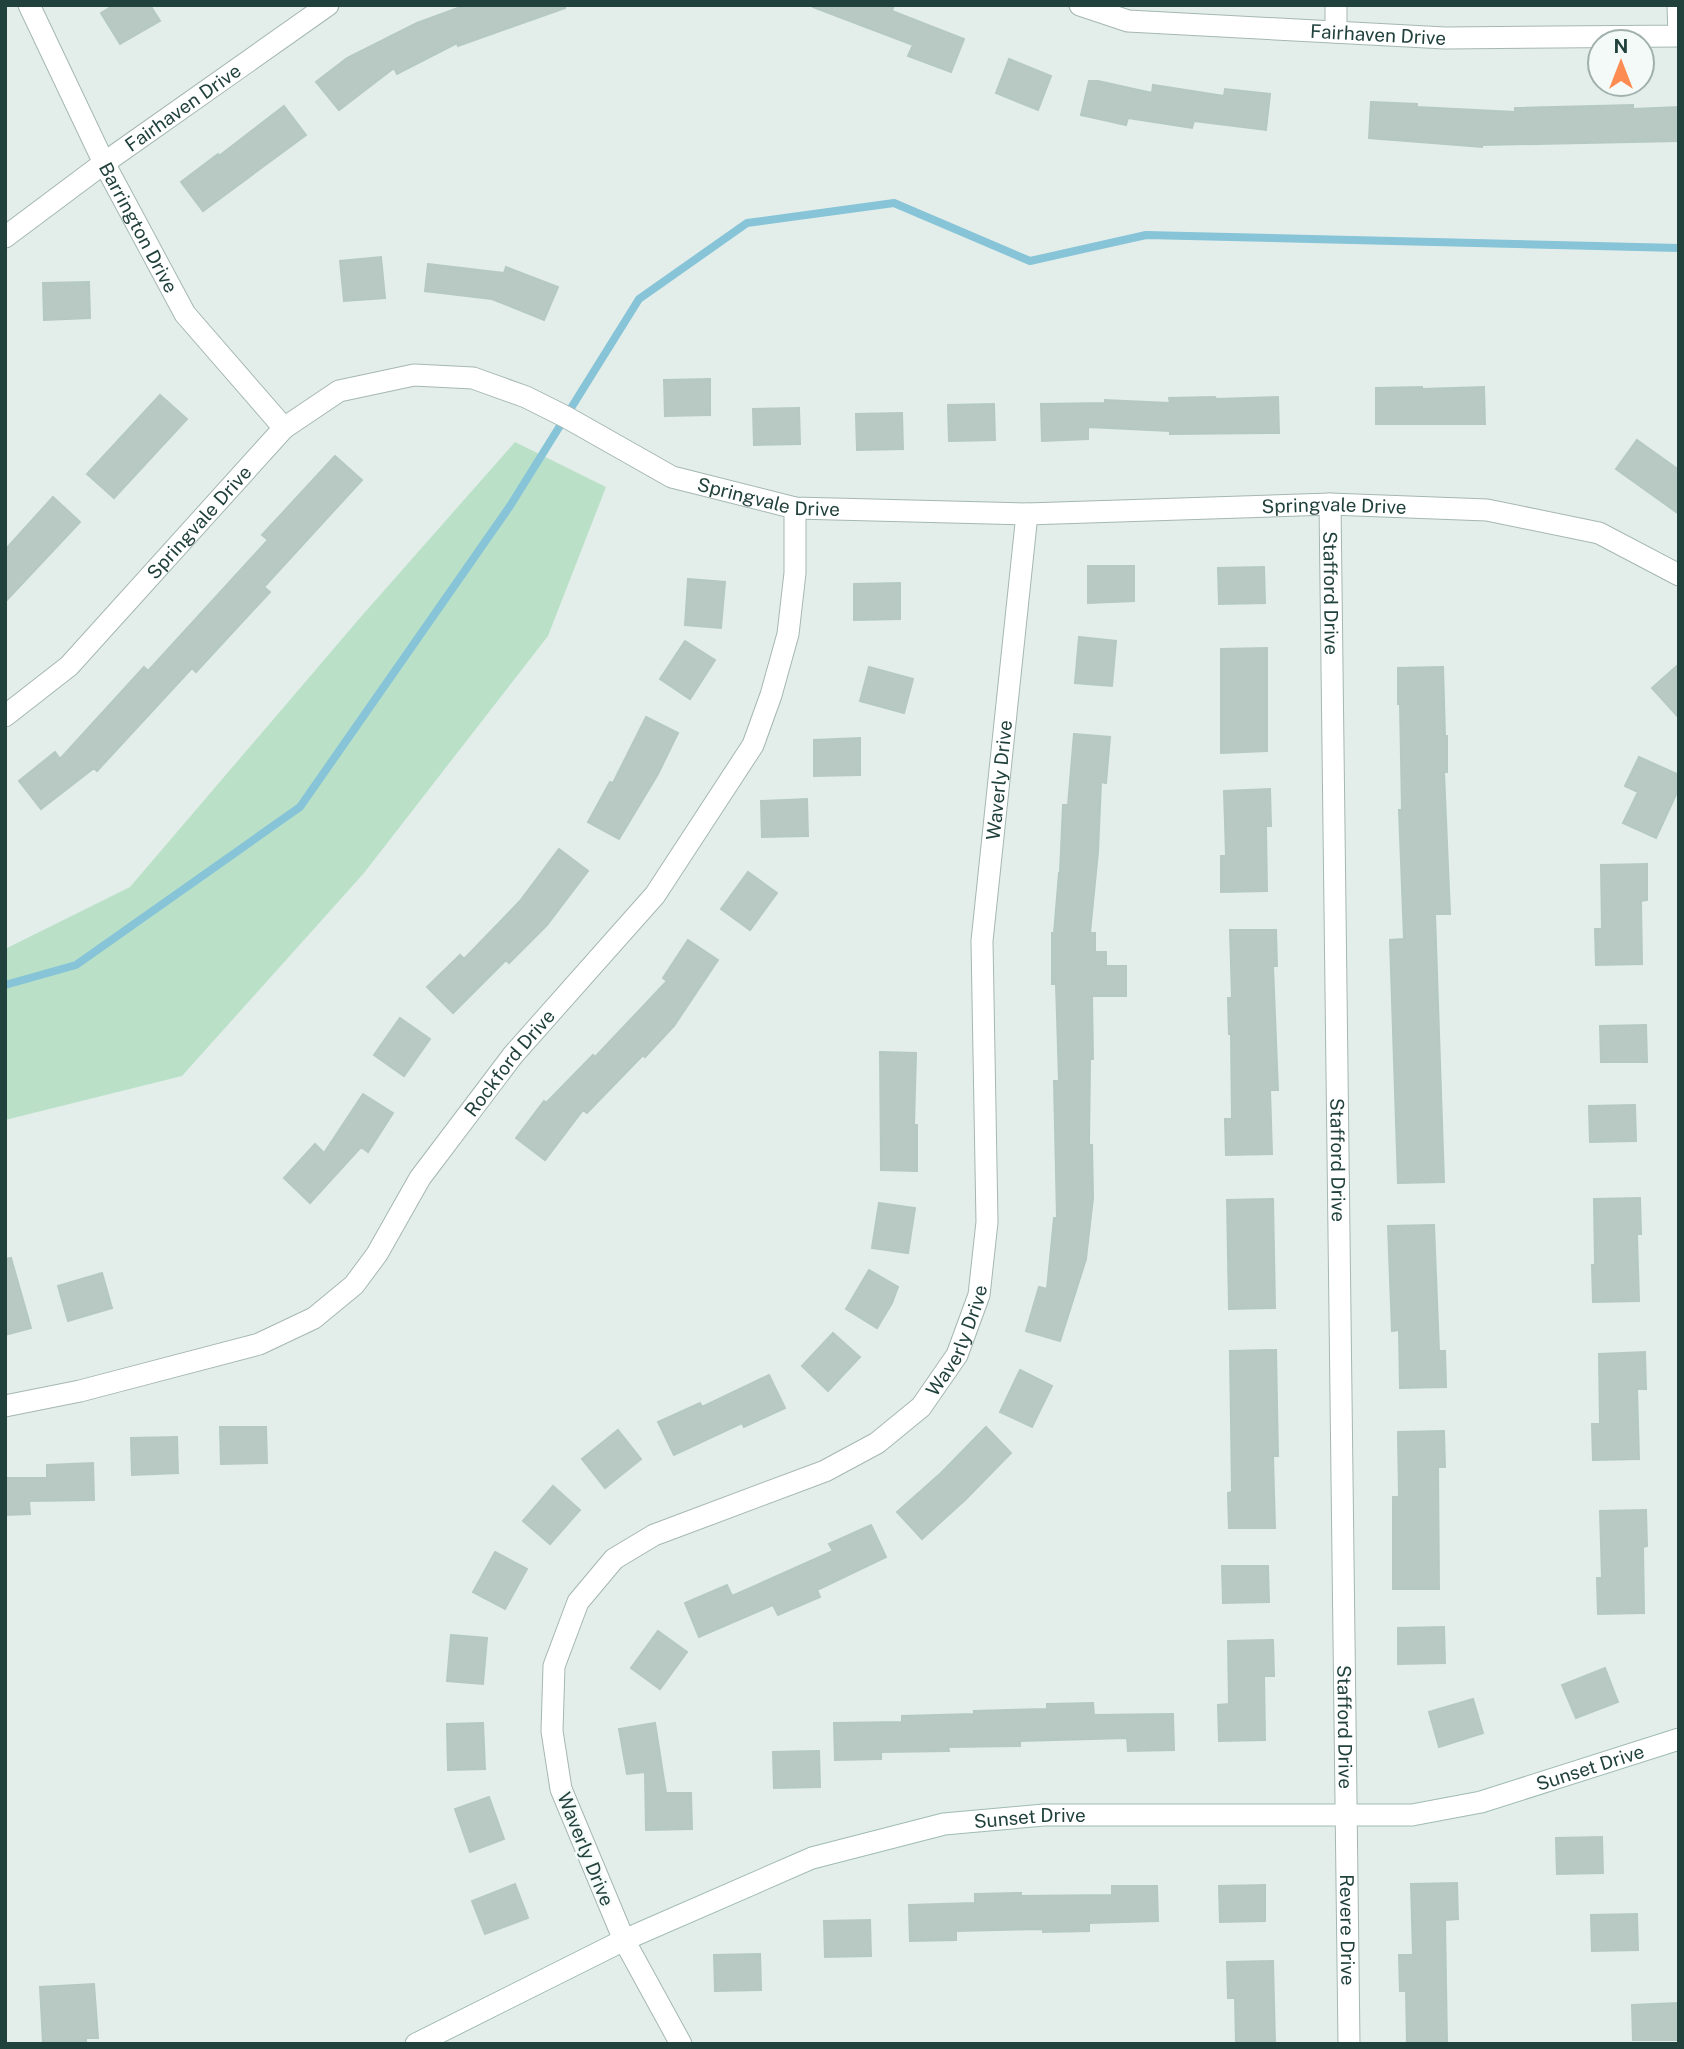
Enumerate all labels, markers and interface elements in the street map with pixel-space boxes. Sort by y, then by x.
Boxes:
street label: Fairhaven Drive [1309,20,1447,49]
north arrow [1586,28,1656,98]
text: N [1614,35,1628,57]
street label: Fairhaven Drive [121,59,245,156]
street label: Barrington Drive [95,158,182,296]
street label: Springvale Drive [142,461,256,583]
street label: Springvale Drive [695,473,840,520]
street label: Springvale Drive [1261,493,1407,518]
street label: Stafford Drive [1319,531,1343,655]
street label: Waverly Drive [982,719,1016,841]
street label: Rockford Drive [460,1005,559,1121]
street label: Stafford Drive [1326,1098,1350,1222]
street label: Waverly Drive [921,1284,991,1400]
street label: Stafford Drive [1333,1665,1357,1789]
street label: Sunset Drive [1533,1740,1647,1795]
street label: Waverly Drive [553,1789,619,1909]
street label: Sunset Drive [973,1804,1086,1832]
street label: Revere Drive [1336,1874,1359,1986]

